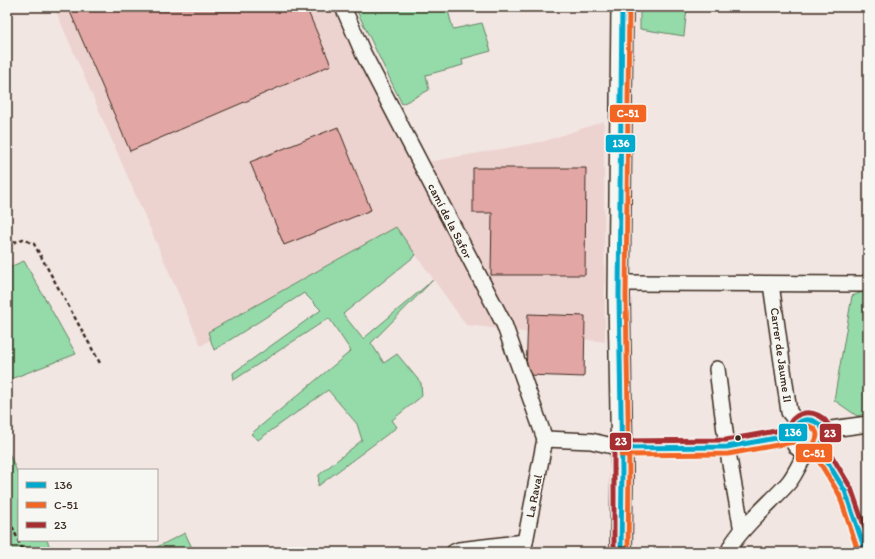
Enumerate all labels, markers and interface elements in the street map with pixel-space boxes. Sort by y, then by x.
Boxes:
line badge: C-51 [609,104,647,123]
text: C-51 [617,107,640,120]
line badge: 136 [605,134,636,153]
text: 136 [613,137,630,150]
street label: camí de la Safor [425,181,475,261]
street label: Carrer de Jaume II [767,307,795,403]
line badge: 136 [778,423,808,442]
line badge: 23 [819,423,842,443]
text: 136 [785,426,802,439]
text: 23 [824,427,836,440]
line badge: 23 [609,432,632,451]
unlabelled marker [733,433,743,443]
text: 23 [615,435,627,448]
line badge: C-51 [795,443,833,463]
text: C-51 [803,447,826,460]
legend [18,469,158,541]
street label: La Raval [523,473,545,519]
text: 136 [54,478,72,492]
text: C-51 [54,498,79,512]
text: 23 [54,518,67,532]

